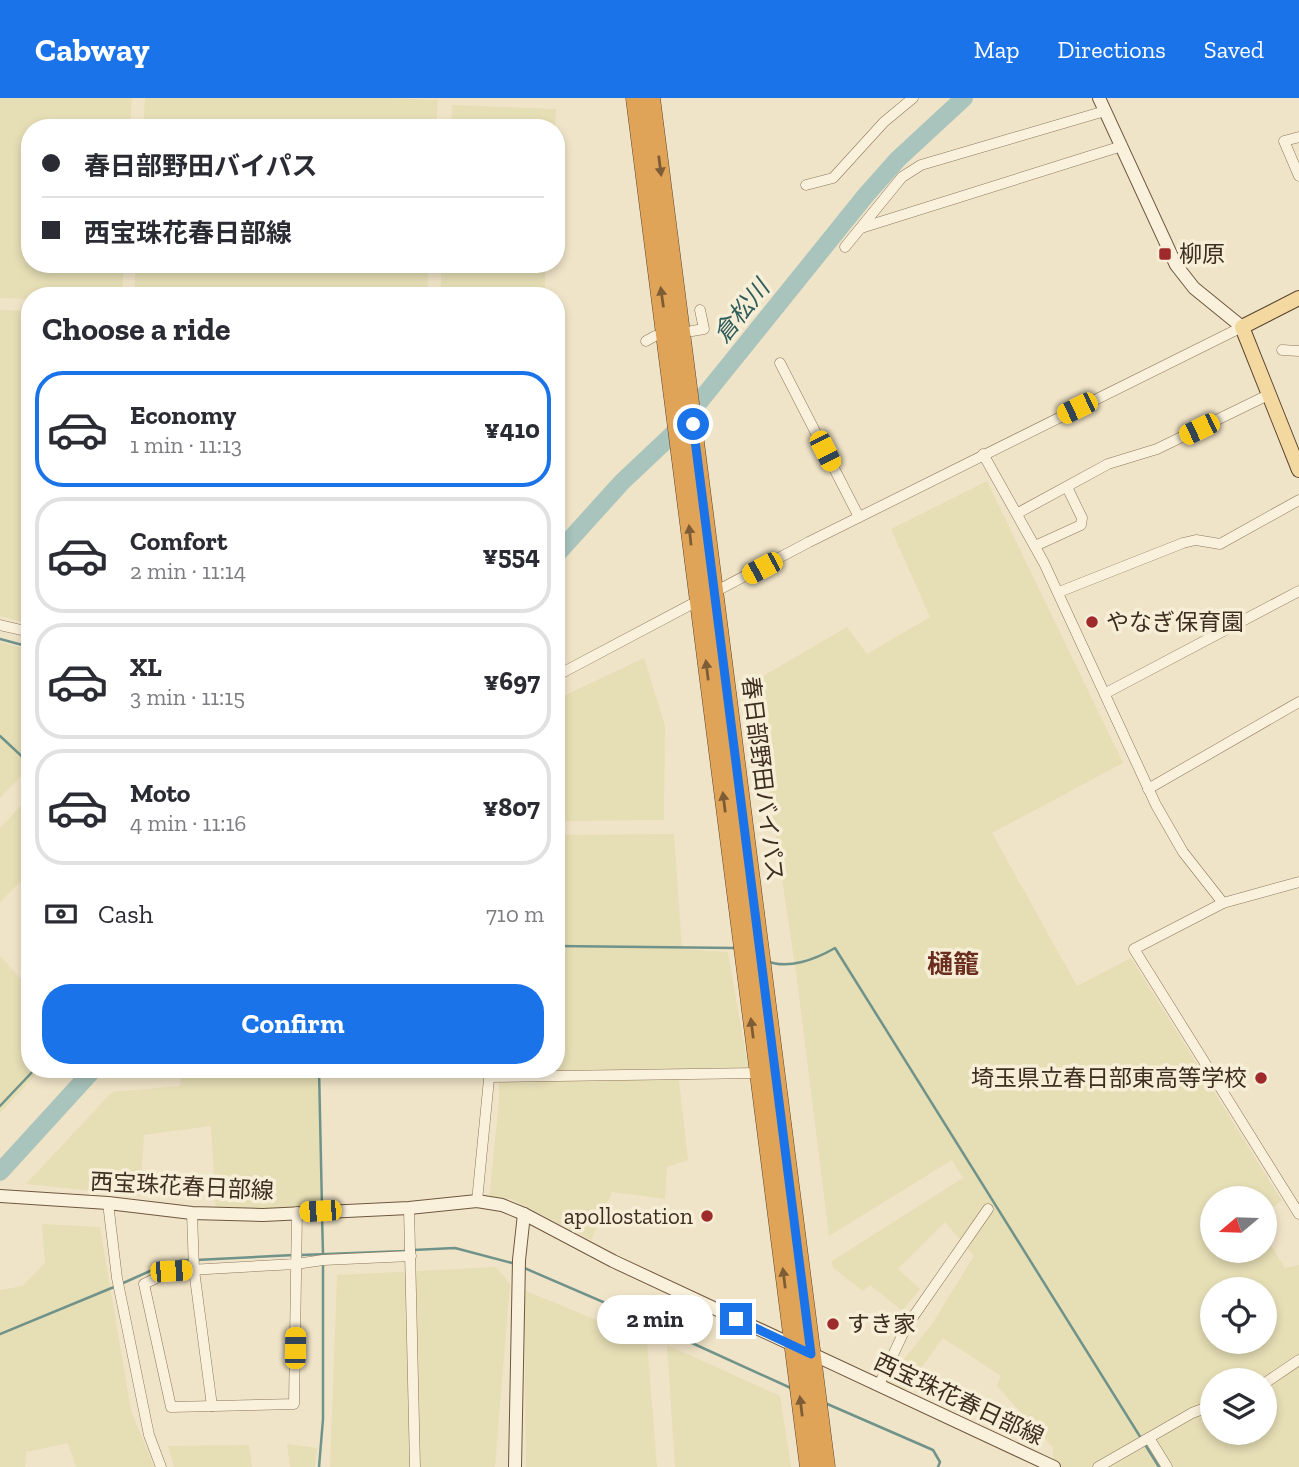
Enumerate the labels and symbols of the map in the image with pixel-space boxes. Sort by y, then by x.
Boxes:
one-way arrow [654,155,665,177]
place label: 柳原 [1179,240,1225,268]
marker: 柳原 [1157,246,1173,262]
water label: 倉松川 [707,272,777,348]
one-way arrow [656,286,667,308]
car [1054,389,1101,427]
route start [677,408,709,440]
car [1176,410,1223,448]
car [807,428,844,474]
one-way arrow [685,523,696,545]
car [739,549,786,587]
place label: やなぎ保育園 [1106,608,1244,636]
marker: やなぎ保育園 [1084,614,1100,630]
one-way arrow [701,659,712,681]
street label: 春日部野田バイパス [737,675,789,883]
one-way arrow [718,791,729,813]
district label: 樋籠 [927,948,979,980]
one-way arrow [747,1017,758,1039]
place label: 埼玉県立春日部東高等学校 [971,1064,1247,1092]
marker: 埼玉県立春日部東高等学校 [1253,1070,1269,1086]
street label: 西宝珠花春日部線 [89,1167,275,1205]
north arrow [1200,1186,1278,1264]
car [299,1199,342,1223]
place label: apollostation [564,1202,693,1230]
marker: apollostation [699,1208,715,1224]
car [150,1259,193,1283]
one-way arrow [779,1267,790,1289]
callout: 2 min [596,1294,712,1344]
route end [720,1303,752,1335]
place label: すき家 [847,1310,916,1338]
marker: すき家 [825,1316,841,1332]
car [285,1327,306,1369]
street label: 西宝珠花春日部線 [870,1347,1048,1451]
one-way arrow [795,1395,806,1417]

